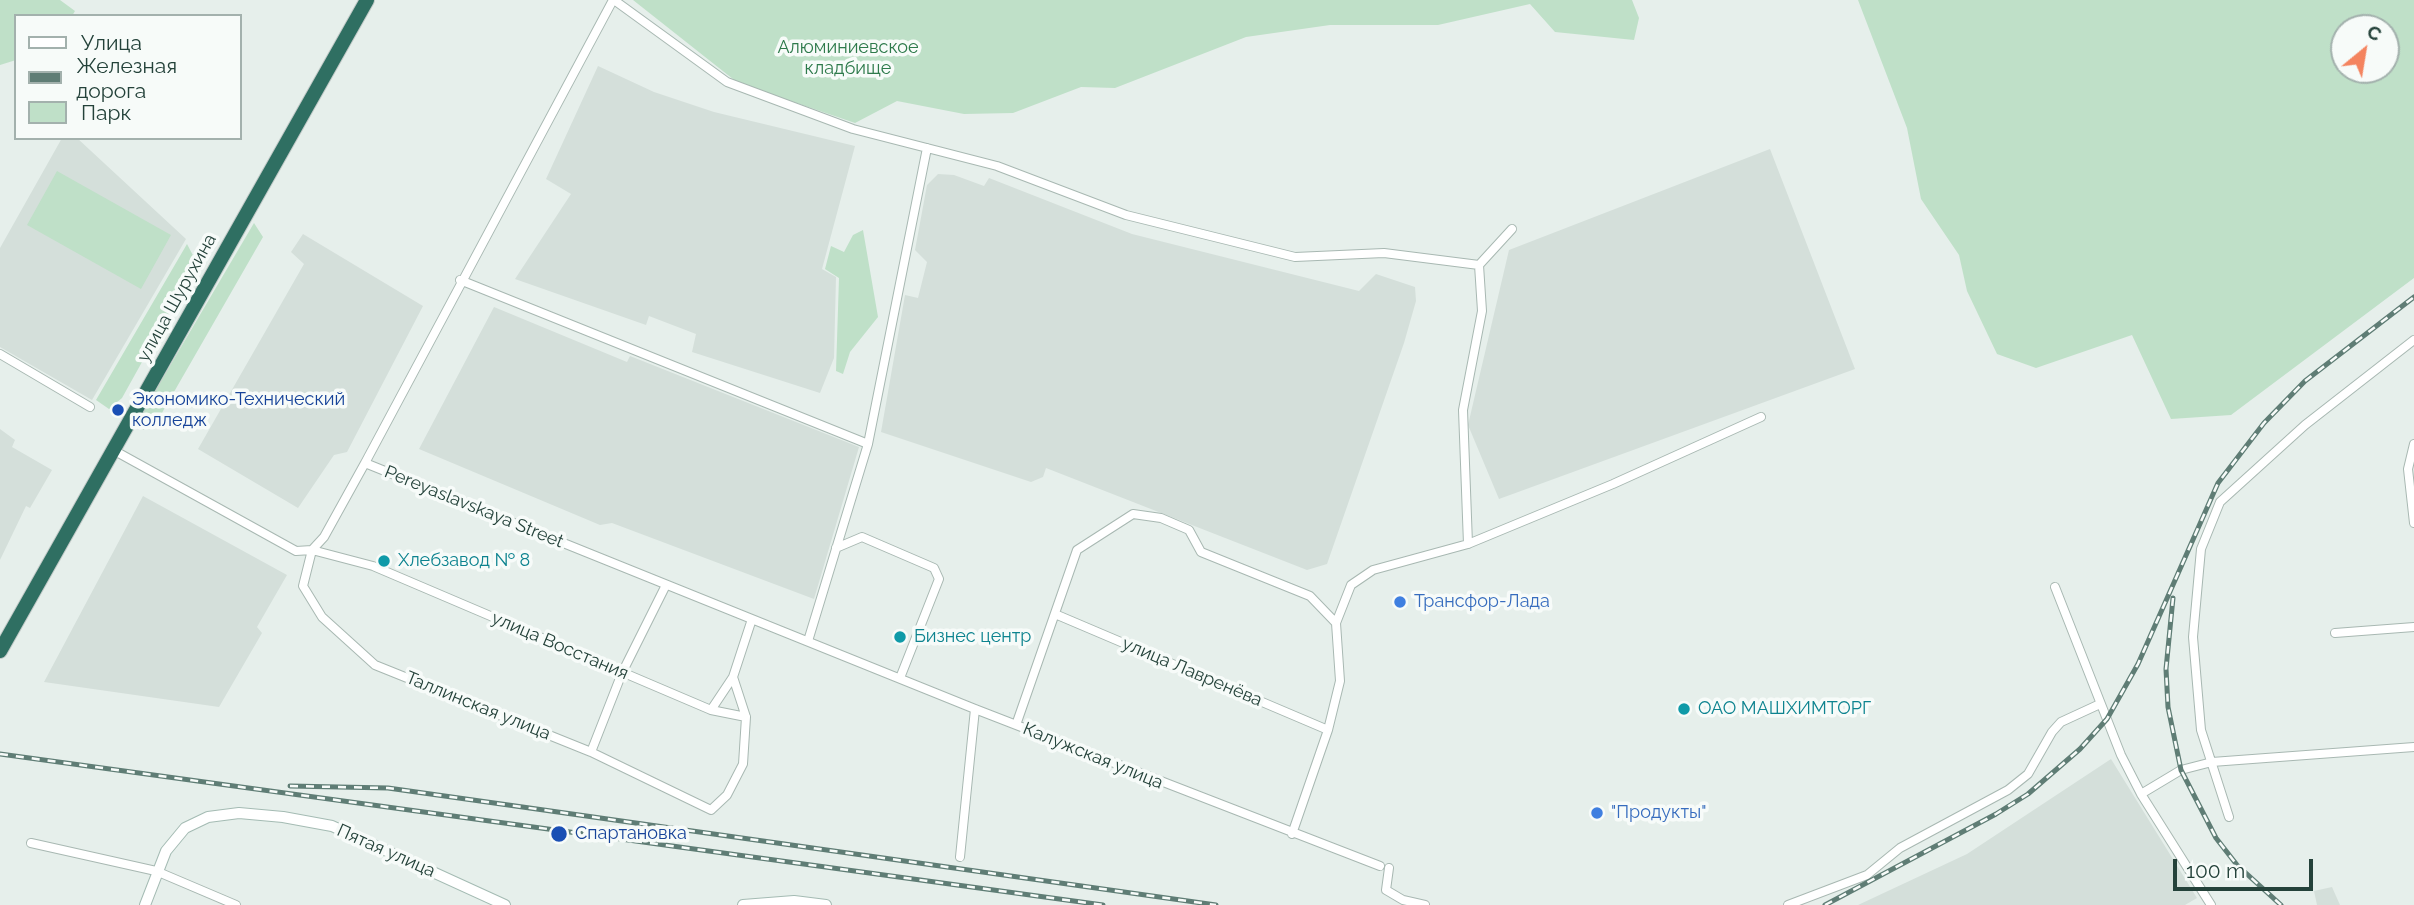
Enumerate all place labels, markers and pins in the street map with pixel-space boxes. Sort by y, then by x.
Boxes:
place label: Экономико-Технический колледж [132,389,345,432]
marker: Экономико-Технический колледж [110,402,126,418]
place label: Хлебзавод № 8 [398,550,530,572]
marker: Хлебзавод № 8 [376,553,392,569]
place label: Трансфор-Лада [1414,591,1550,613]
marker: Трансфор-Лада [1392,594,1408,610]
place label: Бизнес центр [914,626,1031,648]
marker: Бизнес центр [892,629,908,645]
place label: ОАО МАШХИМТОРГ [1698,698,1871,720]
marker: ОАО МАШХИМТОРГ [1676,701,1692,717]
place label: "Продукты" [1611,802,1707,824]
marker: "Продукты" [1589,805,1605,821]
place label: Спартановка [575,823,687,845]
marker: Спартановка [549,824,569,844]

